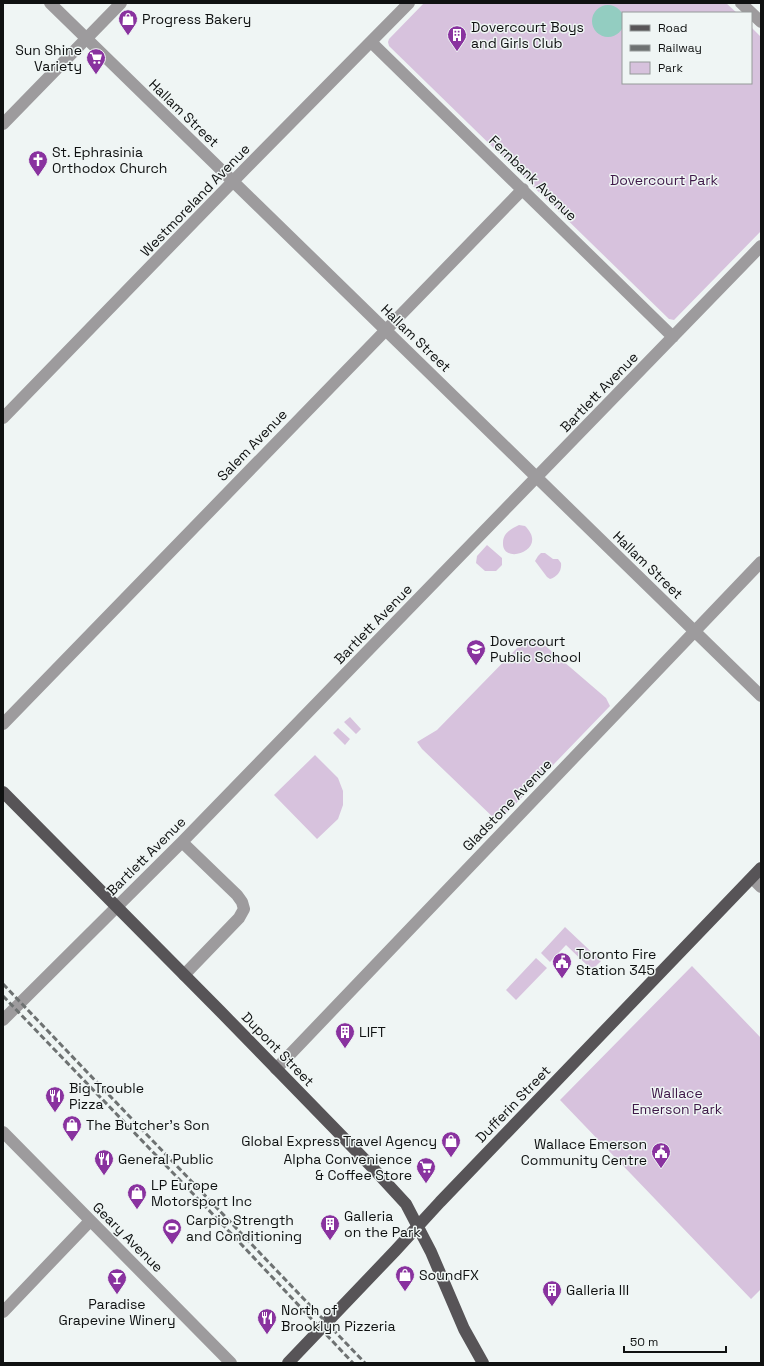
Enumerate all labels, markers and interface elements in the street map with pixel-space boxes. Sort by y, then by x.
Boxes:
shop icon: Progress Bakery [117,8,139,36]
place label: Progress Bakery [142,10,251,28]
legend [622,12,752,84]
place label: Dovercourt Boys and Girls Club [471,18,584,52]
text: Road [658,20,687,36]
building icon: Dovercourt Boys and Girls Club [446,24,468,52]
text: Railway [658,40,702,56]
place label: Sun Shine Variety [15,41,82,75]
supermarket icon: Sun Shine Variety [85,47,107,75]
text: Park [658,60,683,76]
street label: Hallam Street [145,75,223,151]
street label: Fernbank Avenue [485,131,581,225]
street label: Westmoreland Avenue [136,140,254,260]
place label: St. Ephrasinia Orthodox Church [52,143,167,177]
church icon: St. Ephrasinia Orthodox Church [27,149,49,177]
park label: Dovercourt Park [610,171,719,189]
street label: Hallam Street [377,300,455,376]
street label: Bartlett Avenue [556,348,642,436]
street label: Salem Avenue [213,405,291,485]
street label: Hallam Street [609,527,687,603]
street label: Bartlett Avenue [330,580,416,668]
place label: Dovercourt Public School [490,632,581,666]
school or university icon: Dovercourt Public School [465,638,487,666]
street label: Gladstone Avenue [458,755,556,855]
street label: Bartlett Avenue [103,813,189,899]
place label: Toronto Fire Station 345 [576,945,656,979]
public building icon: Toronto Fire Station 345 [551,951,573,979]
street label: Dupont Street [238,1008,318,1090]
building icon: LIFT [334,1021,356,1049]
place label: LIFT [359,1023,386,1041]
street label: Dufferin Street [472,1062,554,1146]
place label: Big Trouble Pizza [69,1079,144,1113]
park label: Wallace Emerson Park [632,1084,723,1118]
restaurant icon: Big Trouble Pizza [44,1085,66,1113]
shop icon: The Butcher's Son [61,1114,83,1142]
place label: The Butcher's Son [86,1116,209,1134]
shop icon: Global Express Travel Agency [440,1130,462,1158]
place label: Global Express Travel Agency [241,1132,437,1150]
place label: Wallace Emerson Community Centre [521,1135,647,1169]
public building icon: Wallace Emerson Community Centre [650,1141,672,1169]
restaurant icon: General Public [93,1148,115,1176]
place label: General Public [118,1150,214,1168]
place label: Alpha Convenience & Coffee Store [283,1150,412,1184]
supermarket icon: Alpha Convenience & Coffee Store [415,1156,437,1184]
place label: LP Europe Motorsport Inc [151,1176,252,1210]
shop icon: LP Europe Motorsport Inc [126,1182,148,1210]
street label: Geary Avenue [89,1198,167,1276]
place label: Galleria on the Park [344,1207,421,1241]
place label: Carpio Strength and Conditioning [186,1211,302,1245]
building icon: Galleria on the Park [319,1213,341,1241]
sports icon: Carpio Strength and Conditioning [161,1217,183,1245]
shop icon: SoundFX [394,1264,416,1292]
place label: SoundFX [419,1266,479,1284]
bar icon: Paradise Grapevine Winery [106,1267,128,1295]
building icon: Galleria III [541,1279,563,1307]
place label: Galleria III [566,1281,629,1299]
place label: Paradise Grapevine Winery [58,1295,176,1329]
place label: North of Brooklyn Pizzeria [281,1301,396,1335]
restaurant icon: North of Brooklyn Pizzeria [256,1307,278,1335]
scale bar [624,1328,726,1354]
text: 50 m [630,1334,658,1350]

